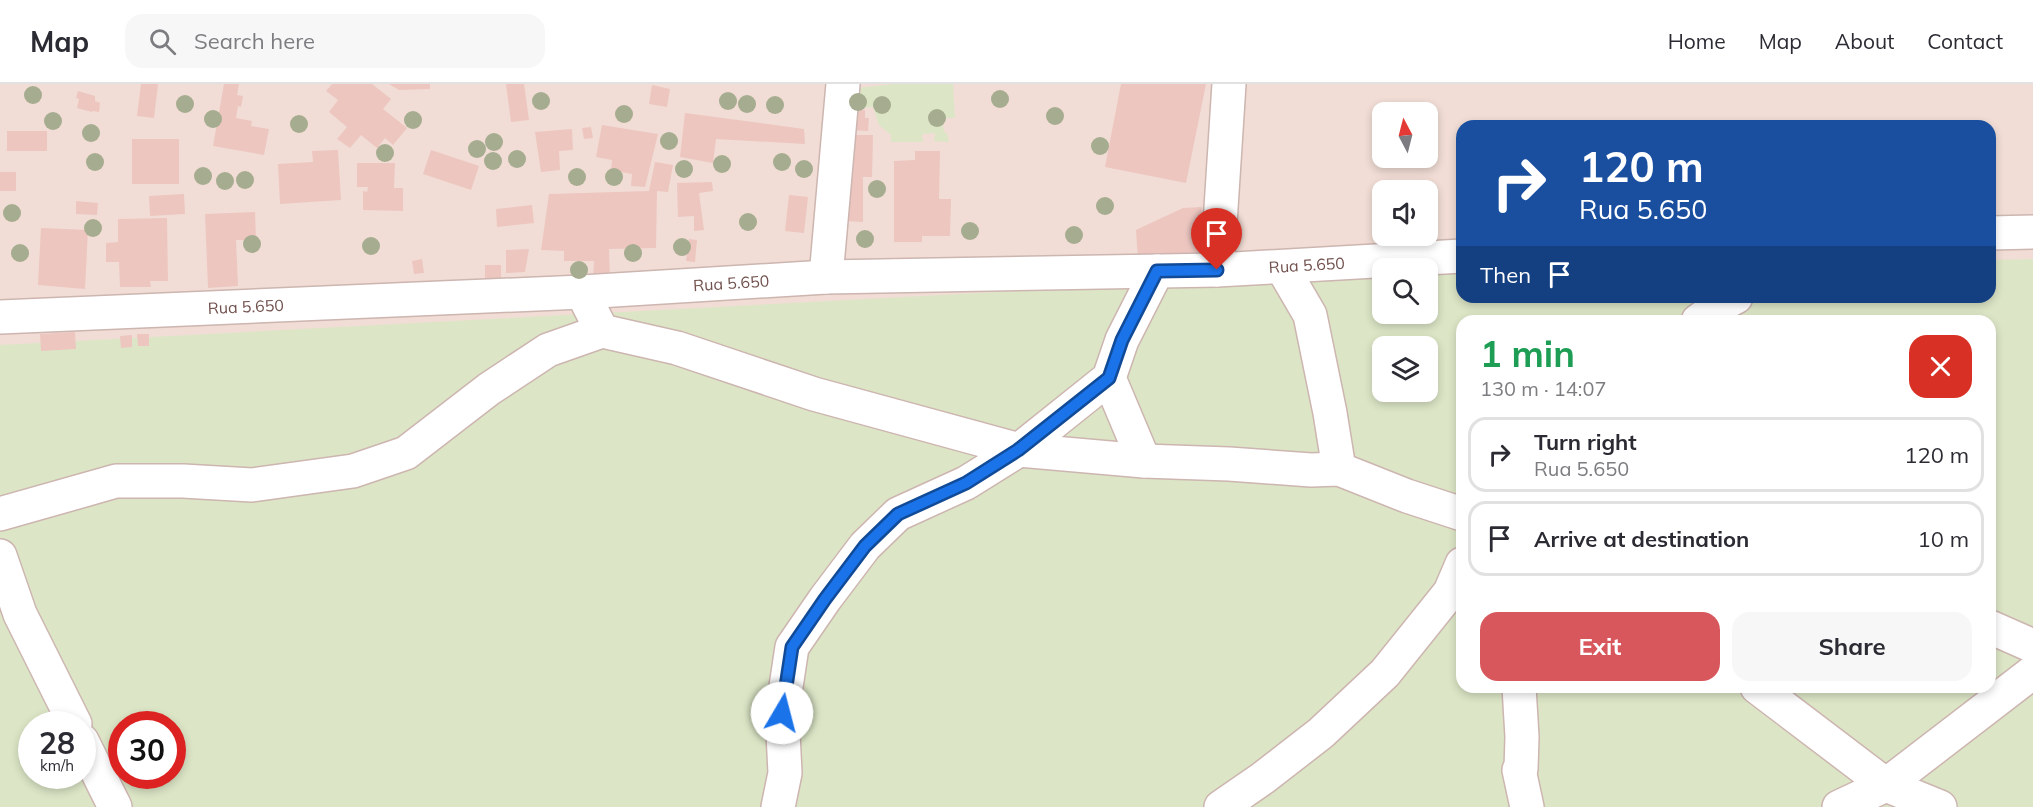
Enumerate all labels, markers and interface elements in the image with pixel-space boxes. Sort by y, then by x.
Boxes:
search box [125,14,545,68]
text: Map [30,24,89,59]
icon: search [146,25,179,58]
text: Search here [194,27,315,55]
text: Home [1668,28,1726,54]
text: Map [1759,28,1802,54]
text: About [1835,28,1894,54]
text: Contact [1927,28,2003,54]
north arrow [1372,102,1438,168]
map controls [1372,102,1438,402]
text: 120 m [1579,140,1704,193]
icon: right [1480,144,1558,222]
button: sound [1372,180,1438,246]
text: Rua 5.650 [1579,192,1707,226]
pin [1191,208,1242,270]
icon: arrive [1200,217,1233,250]
street label: Rua 5.650 [1268,253,1345,277]
button: search [1372,258,1438,324]
icon: arrive [1543,258,1576,291]
text: Then [1480,261,1531,289]
street label: Rua 5.650 [693,271,770,295]
street label: Rua 5.650 [207,295,284,318]
text: 1 min [1480,331,1575,376]
button: close [1909,335,1972,398]
button: layers [1372,336,1438,402]
text: 130 m · 14:07 [1480,376,1606,401]
text: Turn right [1534,428,1637,456]
icon: right [1483,438,1516,471]
text: 120 m [1904,441,1969,469]
text: Rua 5.650 [1534,456,1629,481]
icon: arrive [1483,522,1516,555]
text: Arrive at destination [1534,525,1749,553]
text: 10 m [1918,525,1969,553]
button: Exit [1480,612,1720,681]
button: Share [1732,612,1972,681]
position arrow [750,681,814,745]
speed limit sign: 30 [108,711,186,789]
text: 28 [39,724,75,762]
text: km/h [40,756,74,775]

